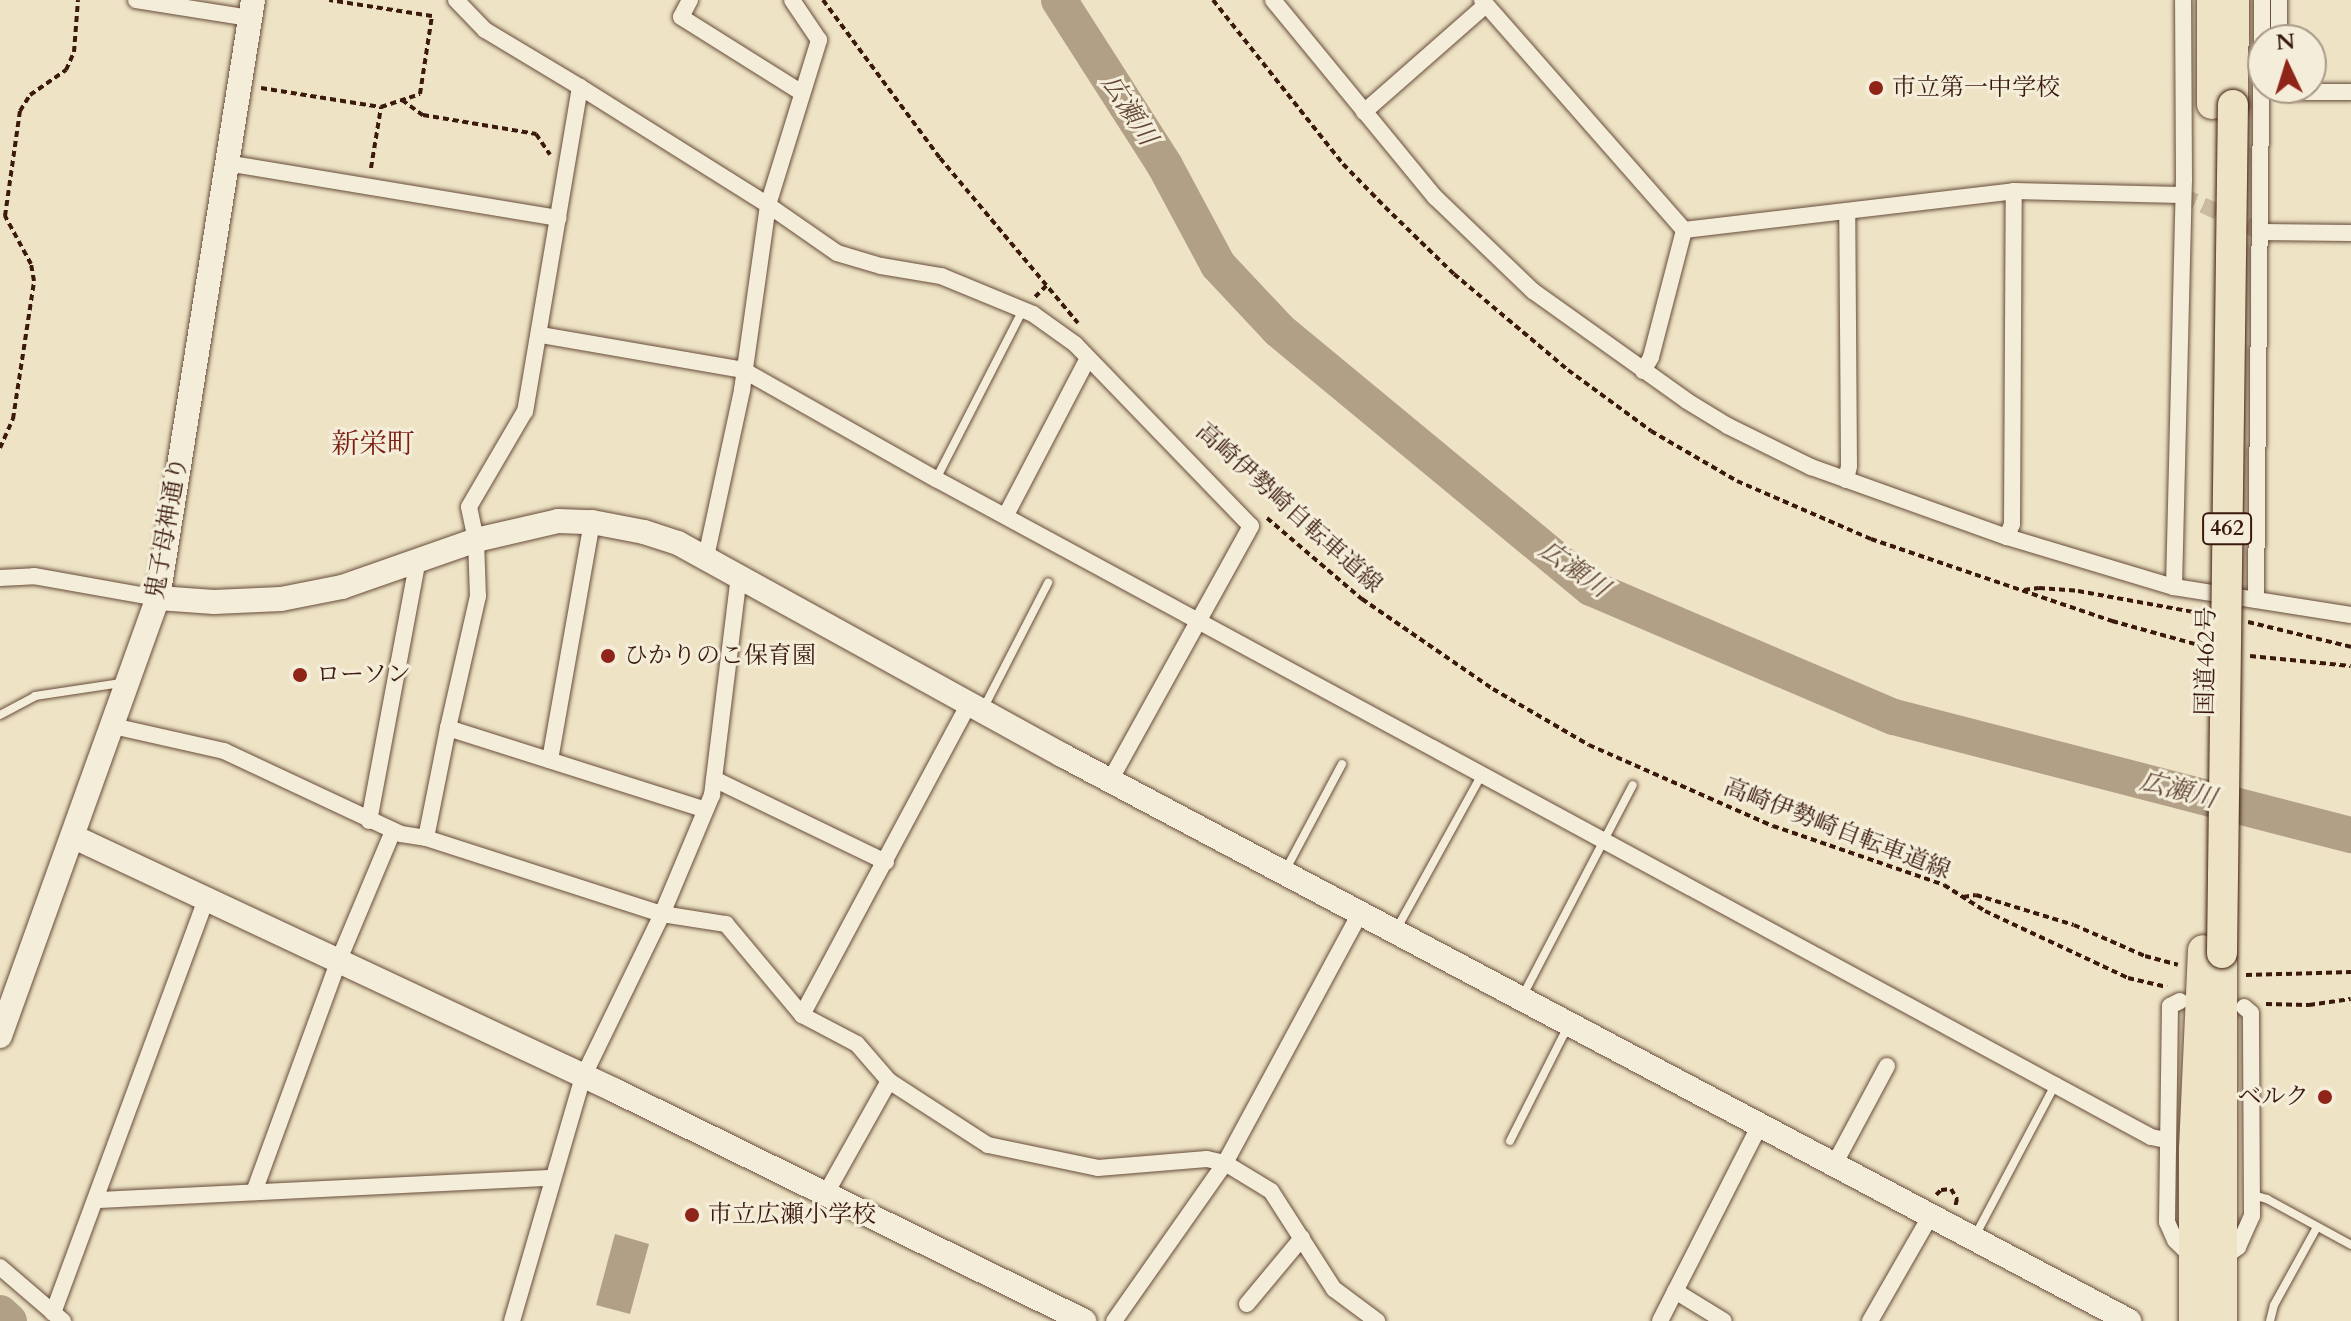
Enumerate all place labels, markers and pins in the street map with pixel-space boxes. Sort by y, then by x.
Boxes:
place label: 市立第一中学校 [1892,74,2060,102]
marker: 市立第一中学校 [1867,79,1885,97]
place label: ひかりのこ保育園 [624,642,816,670]
marker: ひかりのこ保育園 [599,647,617,665]
place label: ローソン [316,661,412,689]
marker: ローソン [291,666,309,684]
place label: ベルク [2237,1083,2309,1111]
marker: ベルク [2316,1088,2334,1106]
place label: 市立広瀬小学校 [708,1201,876,1229]
marker: 市立広瀬小学校 [683,1206,701,1224]

